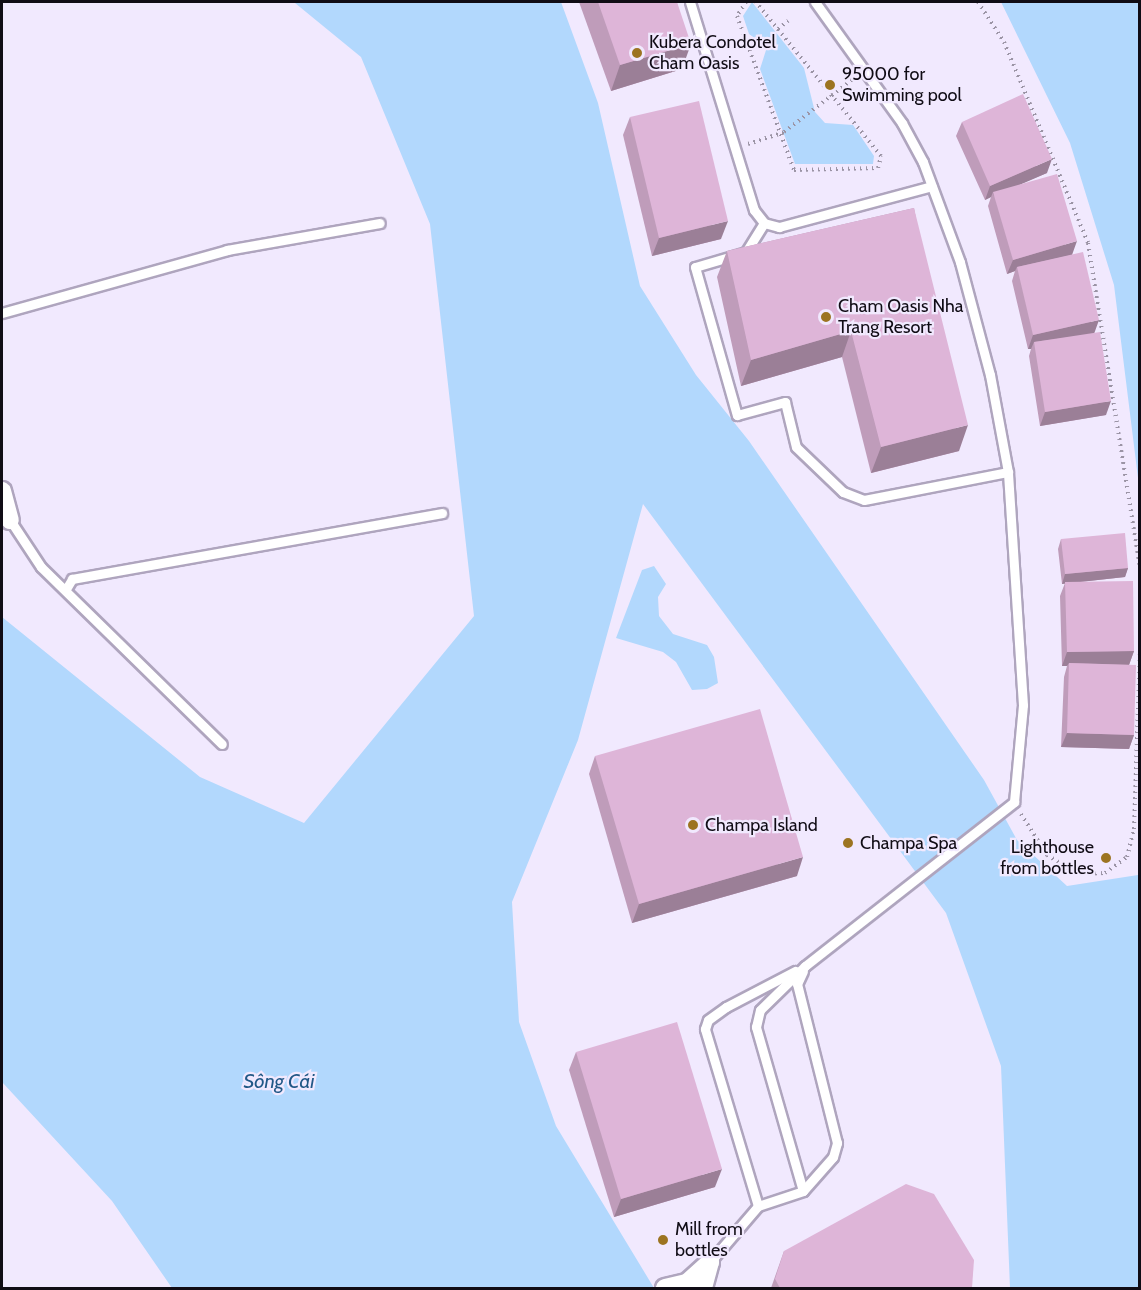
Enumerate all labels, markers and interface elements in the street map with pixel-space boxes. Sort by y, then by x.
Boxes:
place label: Kubera Condotel Cham Oasis [649,32,776,74]
marker: Kubera Condotel Cham Oasis [630,46,644,60]
place label: 95000 for Swimming pool [842,64,962,106]
marker: 95000 for Swimming pool [823,78,837,92]
place label: Cham Oasis Nha Trang Resort [838,296,963,338]
marker: Cham Oasis Nha Trang Resort [819,310,833,324]
place label: Champa Island [705,814,818,836]
marker: Champa Island [686,818,700,832]
place label: Champa Spa [860,832,957,854]
marker: Champa Spa [841,836,855,850]
place label: Lighthouse from bottles [1000,837,1094,880]
marker: Lighthouse from bottles [1099,851,1113,865]
water label: Sông Cái [244,1069,314,1093]
place label: Mill from bottles [675,1219,743,1262]
marker: Mill from bottles [656,1233,670,1247]

